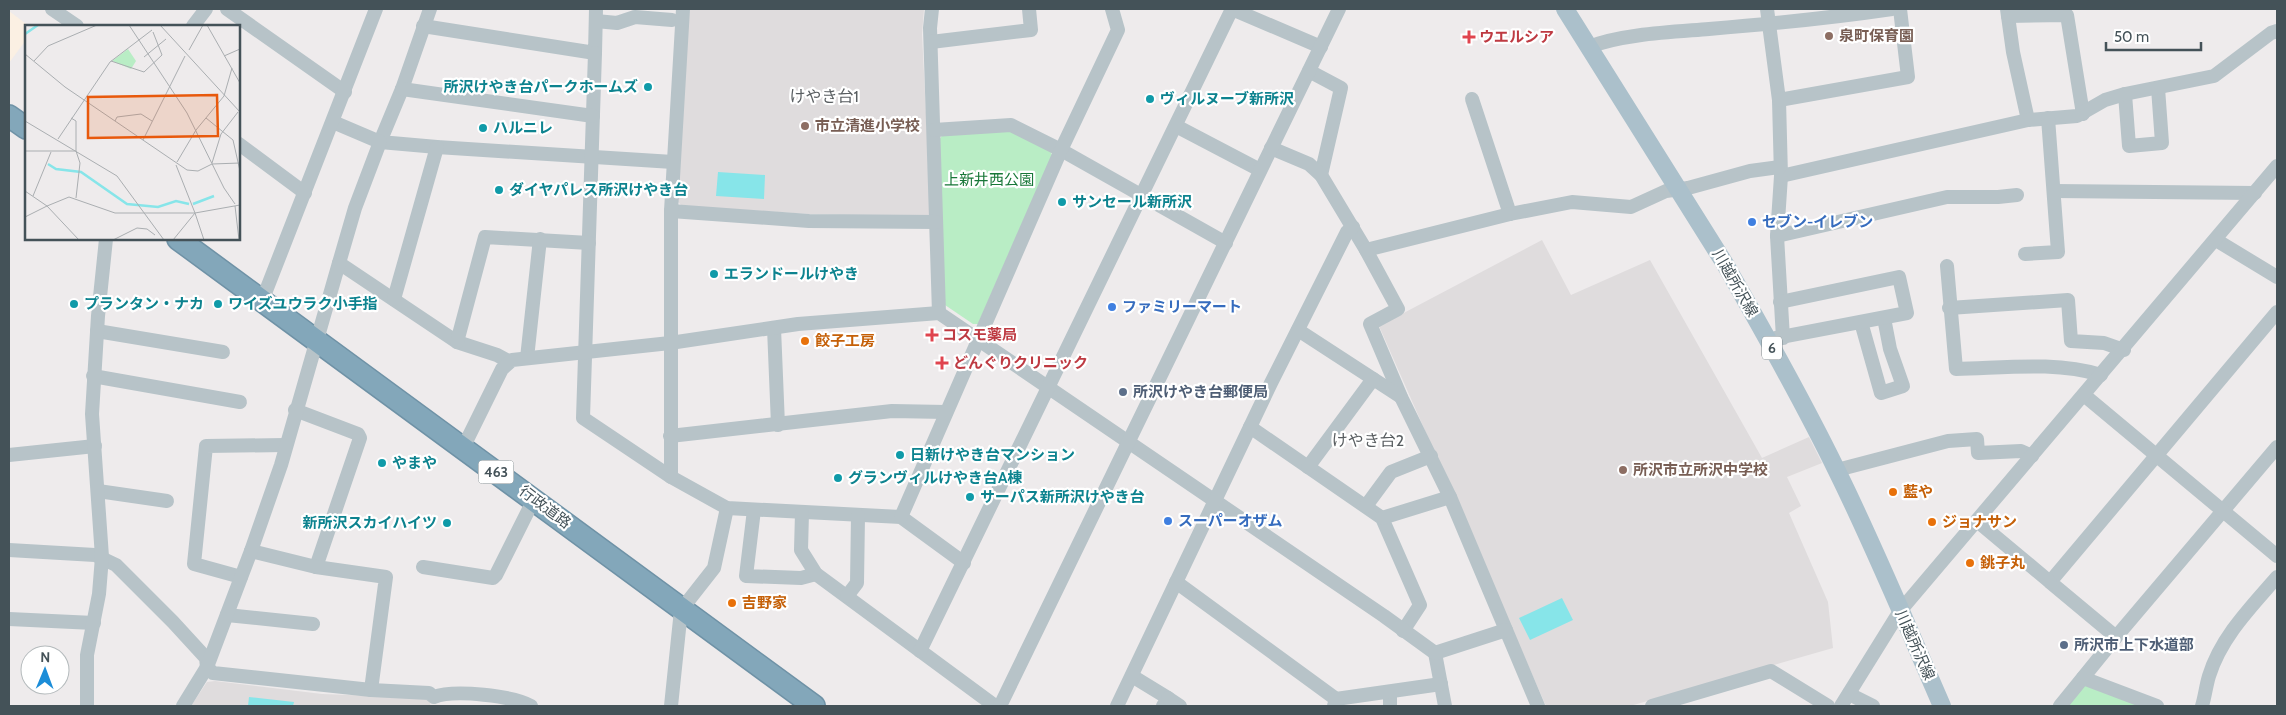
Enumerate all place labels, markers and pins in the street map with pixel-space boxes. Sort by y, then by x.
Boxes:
place label: 泉町保育園 [1839,27,1914,45]
place label: ウエルシア [1479,28,1554,46]
marker: 泉町保育園 [1823,30,1835,42]
marker: ウエルシア [1463,31,1475,43]
place label: 所沢けやき台パークホームズ [443,78,638,96]
marker: 所沢けやき台パークホームズ [642,81,654,93]
place label: ヴィルヌーブ新所沢 [1160,90,1294,108]
marker: ヴィルヌーブ新所沢 [1144,93,1156,105]
place label: 市立清進小学校 [815,117,920,135]
place label: ハルニレ [493,119,553,137]
marker: 市立清進小学校 [799,120,811,132]
marker: ハルニレ [477,122,489,134]
place label: ダイヤパレス所沢けやき台 [509,181,688,199]
marker: ダイヤパレス所沢けやき台 [493,184,505,196]
place label: サンセール新所沢 [1072,193,1192,211]
marker: サンセール新所沢 [1056,196,1068,208]
place label: セブン-イレブン [1762,213,1873,231]
marker: セブン-イレブン [1746,216,1758,228]
place label: エランドールけやき [724,265,859,283]
marker: エランドールけやき [708,268,720,280]
place label: プランタン・ナカ [84,295,204,313]
place label: ワイズユウラク小手指 [228,295,378,313]
marker: プランタン・ナカ [68,298,80,310]
marker: ワイズユウラク小手指 [212,298,224,310]
place label: ファミリーマート [1122,298,1242,316]
marker: ファミリーマート [1106,301,1118,313]
place label: コスモ薬局 [942,326,1017,344]
marker: コスモ薬局 [926,329,938,341]
place label: 餃子工房 [815,332,875,350]
marker: 餃子工房 [799,335,811,347]
place label: どんぐりクリニック [953,354,1088,372]
marker: どんぐりクリニック [935,356,949,370]
place label: 所沢けやき台郵便局 [1133,383,1268,401]
marker: 所沢けやき台郵便局 [1117,386,1129,398]
place label: 日新けやき台マンション [910,446,1075,464]
marker: 日新けやき台マンション [894,449,906,461]
place label: やまや [392,454,437,472]
marker: やまや [376,457,388,469]
place label: 所沢市立所沢中学校 [1633,461,1768,479]
marker: 所沢市立所沢中学校 [1617,464,1629,476]
place label: グランヴィルけやき台A棟 [848,469,1022,487]
marker: グランヴィルけやき台A棟 [832,472,844,484]
place label: 藍や [1903,483,1933,501]
marker: 藍や [1887,486,1899,498]
place label: サーパス新所沢けやき台 [980,488,1145,506]
marker: サーパス新所沢けやき台 [964,491,976,503]
place label: スーパーオザム [1178,512,1283,530]
place label: ジョナサン [1942,513,2017,531]
place label: 新所沢スカイハイツ [303,514,437,532]
marker: スーパーオザム [1162,515,1174,527]
marker: ジョナサン [1926,516,1938,528]
marker: 新所沢スカイハイツ [441,517,453,529]
place label: 銚子丸 [1980,554,2025,572]
marker: 銚子丸 [1964,557,1976,569]
place label: 吉野家 [742,594,787,612]
marker: 吉野家 [726,597,738,609]
place label: 所沢市上下水道部 [2074,636,2194,654]
marker: 所沢市上下水道部 [2058,639,2070,651]

